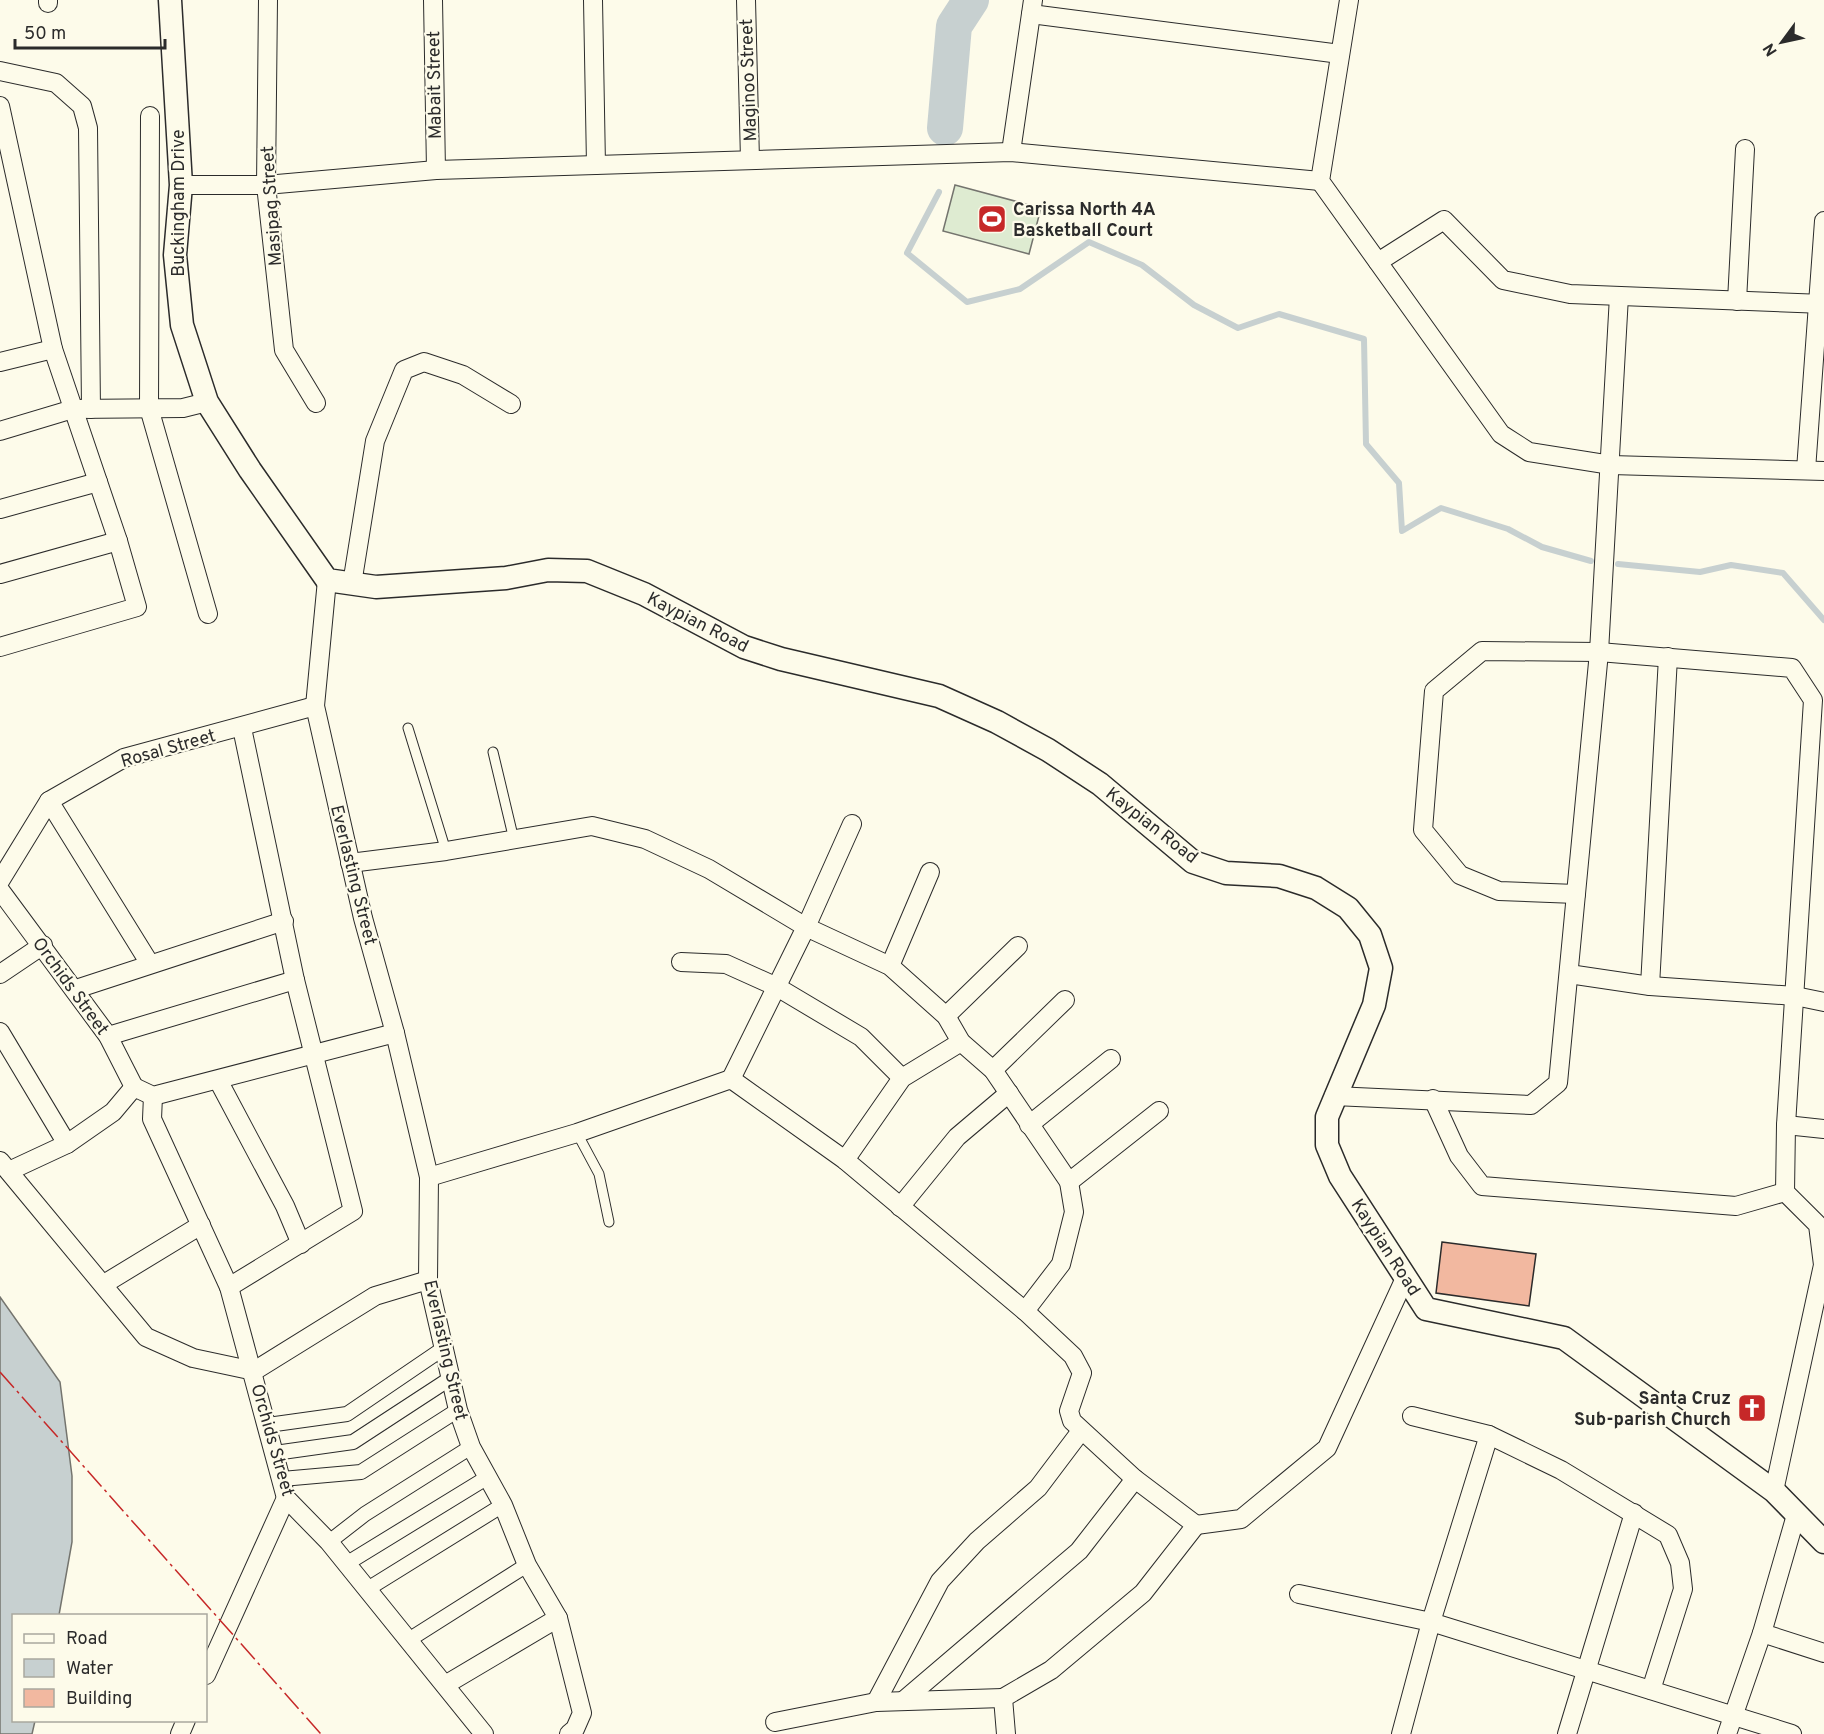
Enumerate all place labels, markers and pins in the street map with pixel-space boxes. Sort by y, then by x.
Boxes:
place label: Carissa North 4A Basketball Court [1013,199,1156,243]
sports icon: Carissa North 4A Basketball Court [976,203,1008,235]
place label: Santa Cruz Sub-parish Church [1574,1388,1731,1432]
church icon: Santa Cruz Sub-parish Church [1736,1392,1768,1424]

